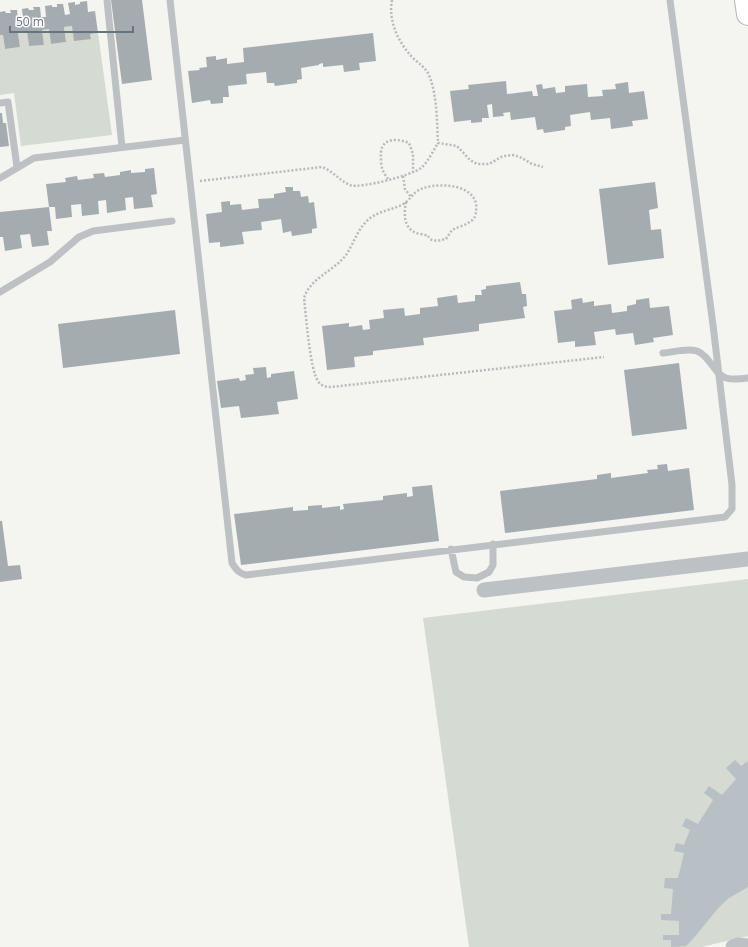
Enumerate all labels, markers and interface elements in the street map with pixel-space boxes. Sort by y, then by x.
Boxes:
scale bar [10,8,133,34]
text: 50 m [16,13,44,30]

